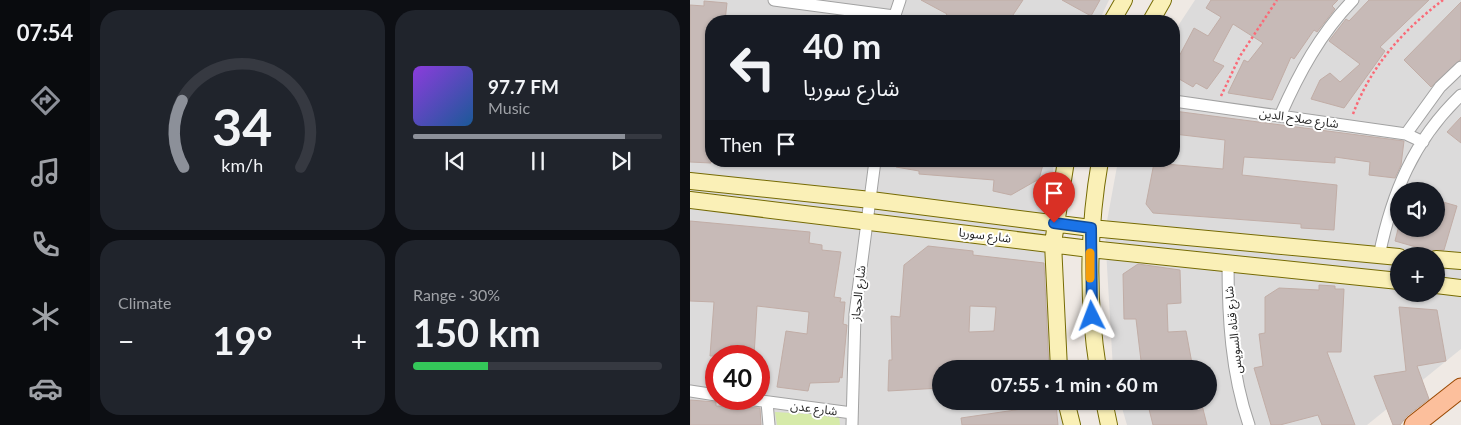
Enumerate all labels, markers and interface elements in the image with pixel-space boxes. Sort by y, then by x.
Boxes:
text: 07:54 [17,19,73,46]
text: 40 m [803,24,881,66]
icon: left [720,35,785,100]
text: شارع سوريا [803,74,900,101]
text: 97.7 FM [488,75,559,98]
icon: directions [28,83,63,118]
text: 34 [212,95,273,157]
text: Music [488,98,530,117]
street label: شارع صلاح الدين [1258,105,1340,133]
icon: arrive [772,130,800,158]
text: Then [720,133,762,156]
icon: previous [441,147,469,175]
icon: pause [524,147,552,175]
icon: next [607,147,635,175]
text: km/h [222,154,263,176]
icon: music [28,155,63,190]
pin [1033,172,1075,223]
icon: arrive [1040,179,1068,207]
map controls [1390,182,1445,302]
button: sound [1390,182,1445,237]
street label: شارع سوريا [958,224,1012,248]
icon: phone [28,227,63,262]
button: + [1390,247,1445,302]
street label: شارع الحجاز [848,265,870,323]
text: Range · 30% [413,285,500,304]
street label: شارع قناه السويس [1221,285,1247,375]
position arrow [1065,289,1117,341]
text: Climate [118,293,171,312]
icon: climate [28,299,63,334]
text: 150 km [413,309,541,355]
text: 19° [213,317,272,363]
text: − [118,324,134,358]
text: + [351,324,367,358]
speed limit sign: 40 [705,345,770,410]
icon: car [28,371,63,406]
text: 07:55 · 1 min · 60 m [991,373,1158,396]
street label: شارع عدن [789,398,838,420]

